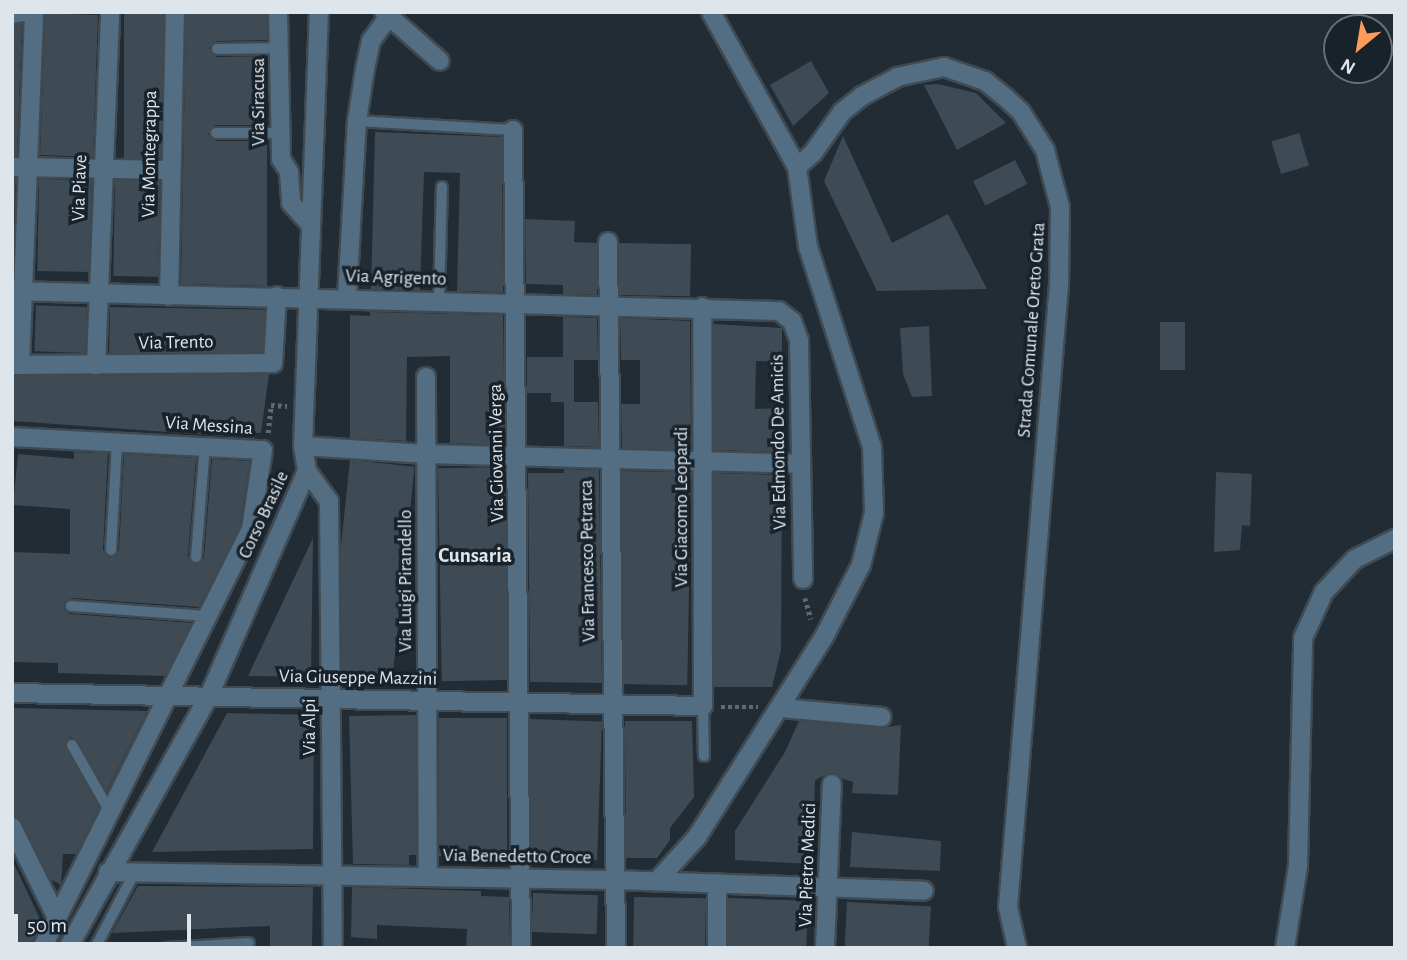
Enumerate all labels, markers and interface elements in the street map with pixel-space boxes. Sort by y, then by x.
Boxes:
north arrow [1323,14,1393,84]
text: N [1338,54,1359,77]
street label: Via Siracusa [248,58,270,146]
street label: Via Montegrappa [137,90,163,218]
street label: Via Piave [67,154,93,222]
street label: Strada Comunale Oreto Grata [1013,222,1051,438]
street label: Via Agrigento [345,265,447,291]
street label: Via Trento [138,331,214,355]
street label: Via Edmondo De Amicis [766,354,792,530]
street label: Via Giovanni Verga [484,384,510,522]
street label: Via Messina [164,412,254,440]
street label: Via Giacomo Leopardi [671,427,693,587]
street label: Corso Brasile [234,468,294,562]
street label: Via Francesco Petrarca [575,480,601,642]
street label: Via Luigi Pirandello [395,510,417,652]
district label: Cunsaria [438,543,512,569]
street label: Via Giuseppe Mazzini [279,665,437,691]
street label: Via Alpi [299,698,321,756]
street label: Via Pietro Medici [794,802,822,928]
street label: Via Benedetto Croce [443,844,591,870]
scale bar [18,900,194,944]
text: 50 m [27,915,67,936]

